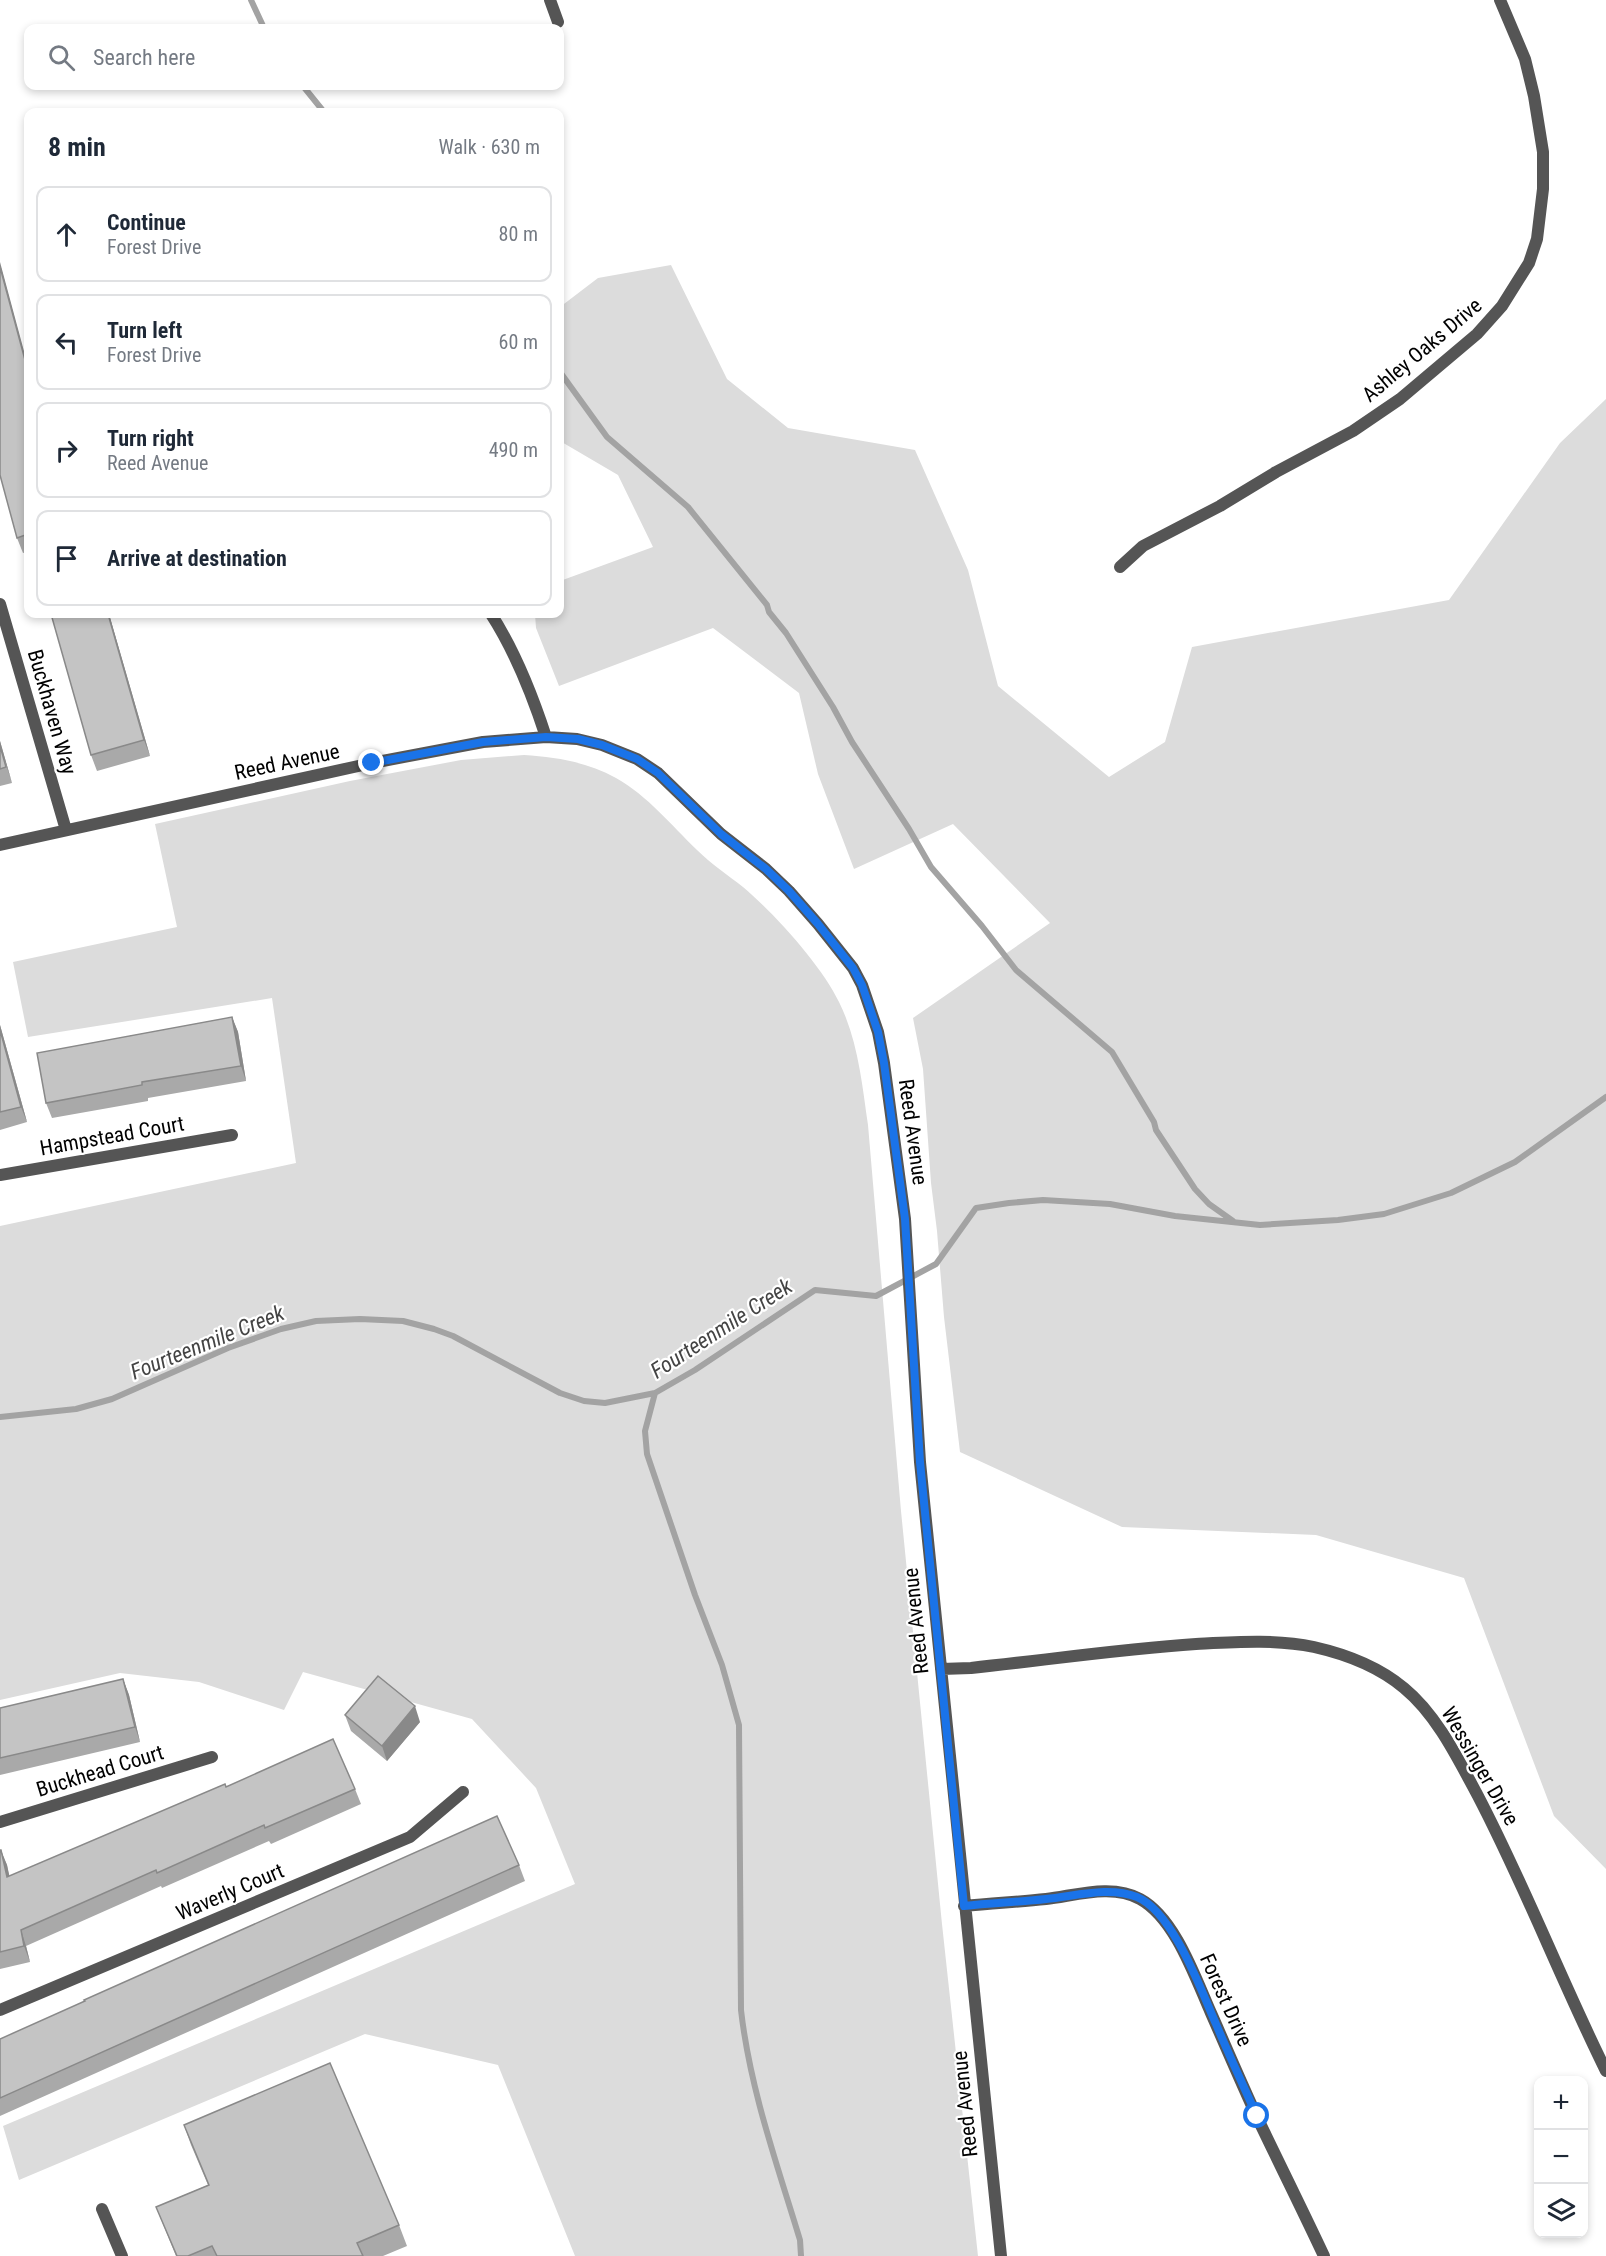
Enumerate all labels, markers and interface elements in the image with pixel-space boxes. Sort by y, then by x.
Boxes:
search box [24,24,564,90]
icon: search [45,41,78,74]
text: Search here [93,45,195,70]
text: 8 min [48,132,106,162]
text: Walk · 630 m [439,135,540,159]
text: Continue [107,210,186,235]
icon: ahead [50,218,83,251]
text: 80 m [499,222,538,246]
text: Forest Drive [107,235,201,259]
street label: Ashley Oaks Drive [1357,293,1487,407]
text: Turn left [107,318,182,343]
icon: left [50,326,83,359]
text: 60 m [499,330,538,354]
text: Forest Drive [107,343,201,367]
text: Turn right [107,426,194,451]
icon: right [50,434,83,467]
text: 490 m [489,438,538,462]
text: Reed Avenue [107,451,208,475]
icon: arrive [50,542,83,575]
text: Arrive at destination [107,546,287,571]
street label: Buckhaven Way [23,647,81,777]
street label: Reed Avenue [232,739,342,785]
route end [358,749,384,775]
street label: Reed Avenue [894,1078,932,1187]
street label: Hampstead Court [38,1112,186,1160]
water label: Fourteenmile Creek [646,1273,797,1383]
water label: Fourteenmile Creek [127,1300,288,1385]
street label: Reed Avenue [898,1567,934,1675]
street label: Wessinger Drive [1436,1702,1524,1830]
street label: Buckhead Court [33,1740,167,1802]
street label: Waverly Court [172,1859,288,1925]
street label: Forest Drive [1195,1950,1257,2050]
street label: Reed Avenue [947,2050,983,2158]
map controls [1534,2076,1588,2238]
button: + [1534,2076,1588,2130]
route start [1243,2102,1269,2128]
button: − [1534,2130,1588,2184]
button: layers [1534,2184,1588,2238]

